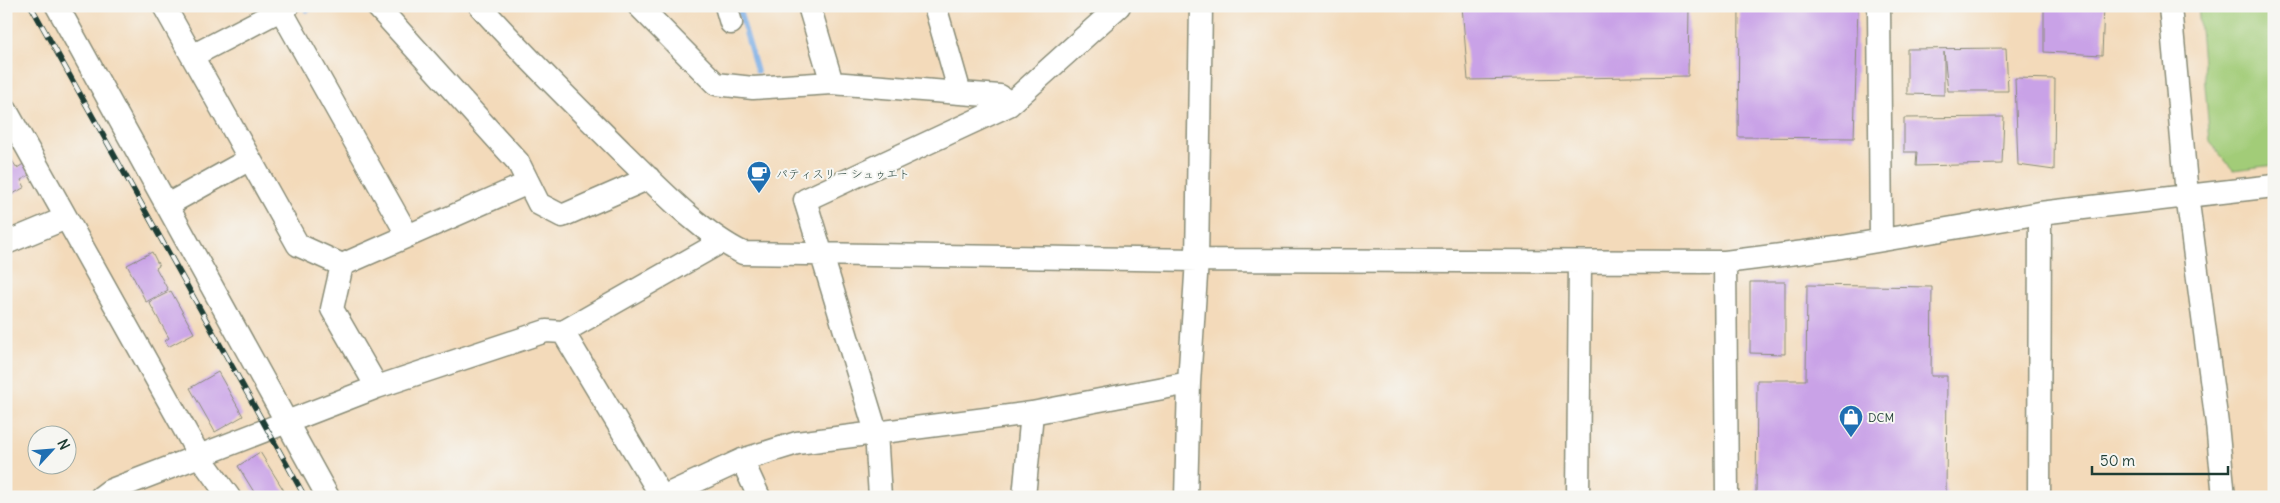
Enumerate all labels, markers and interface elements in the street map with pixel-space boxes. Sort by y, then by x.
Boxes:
cafe icon: パティスリー シュゥエト [746,160,772,194]
place label: パティスリー シュゥエト [776,166,910,181]
shop icon: DCM [1838,404,1864,438]
place label: DCM [1868,410,1894,425]
north arrow [28,426,78,476]
text: N [53,436,74,453]
scale bar [2092,443,2229,475]
text: 50 m [2100,451,2135,470]

